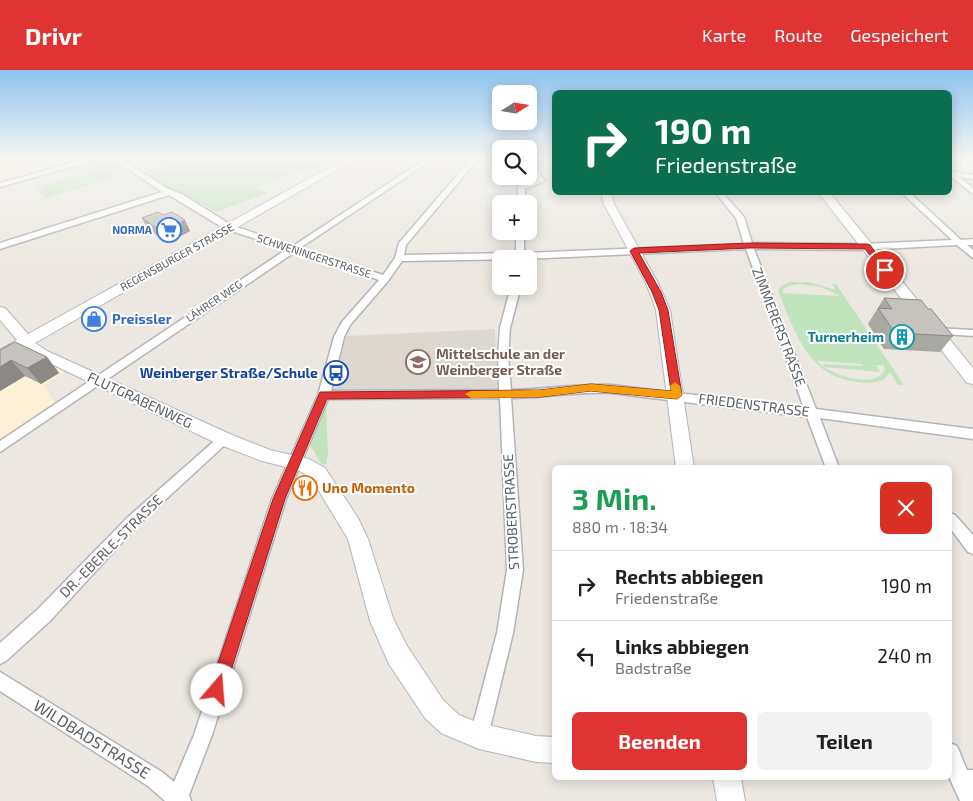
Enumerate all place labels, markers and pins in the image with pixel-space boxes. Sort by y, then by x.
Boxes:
supermarket icon: NORMA [156,217,182,243]
place label: NORMA [112,223,153,236]
pin [864,249,906,291]
shop icon: Preissler [81,306,107,332]
place label: Preissler [112,310,172,327]
building icon: Turnerheim [889,324,915,350]
place label: Turnerheim [808,328,884,345]
place label: Mittelschule an der Weinberger Straße [436,345,565,378]
school or university icon: Mittelschule an der Weinberger Straße [405,349,431,375]
bus stop icon: Weinberger Straße/Schule [323,360,349,386]
place label: Weinberger Straße/Schule [140,364,318,381]
restaurant icon: Uno Momento [292,475,318,501]
place label: Uno Momento [322,479,415,496]

